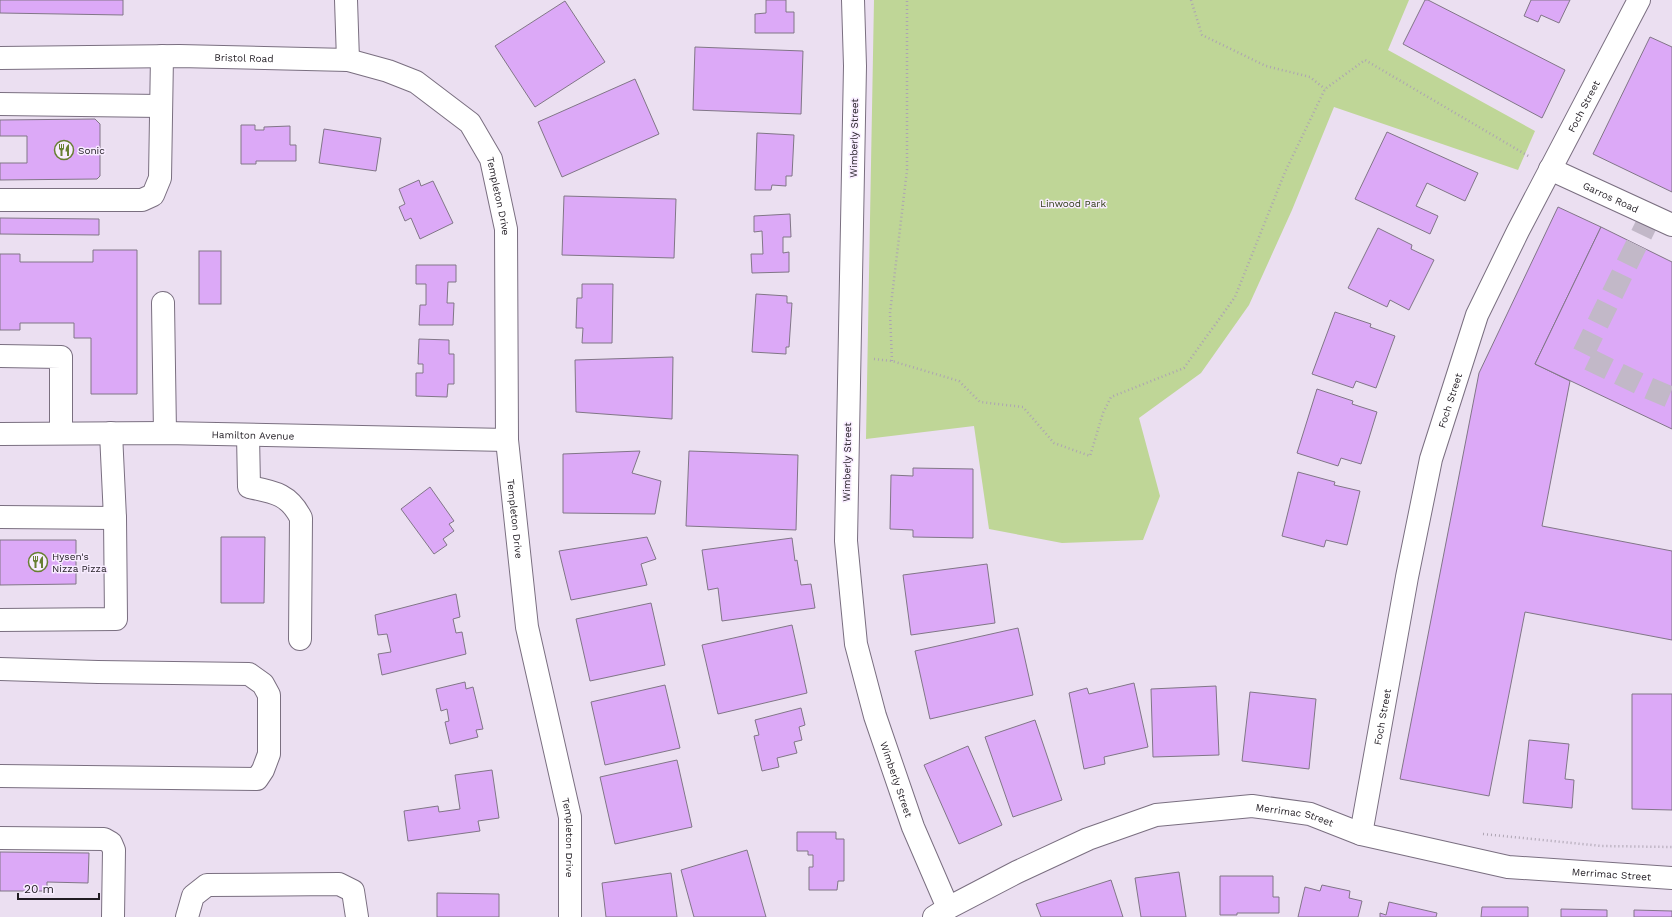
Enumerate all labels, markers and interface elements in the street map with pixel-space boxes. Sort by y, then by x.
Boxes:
street label: Bristol Road [214,51,274,64]
street label: Foch Street [1565,78,1602,134]
street label: Wimberly Street [848,98,860,178]
restaurant icon: Sonic [53,139,75,161]
place label: Sonic [78,145,105,156]
street label: Templeton Drive [485,156,512,236]
street label: Garros Road [1581,179,1640,214]
park label: Linwood Park [1040,198,1106,209]
street label: Foch Street [1436,371,1464,429]
street label: Wimberly Street [841,422,853,502]
street label: Hamilton Avenue [211,428,295,441]
street label: Templeton Drive [506,479,525,559]
restaurant icon: Hysen's Nizza Pizza [27,551,49,573]
place label: Hysen's Nizza Pizza [52,551,107,574]
street label: Foch Street [1372,687,1393,746]
street label: Wimberly Street [879,740,915,819]
street label: Templeton Drive [560,797,576,878]
street label: Merrimac Street [1255,801,1336,829]
street label: Merrimac Street [1571,866,1652,882]
scale bar [18,875,99,901]
text: 20 m [24,882,54,896]

